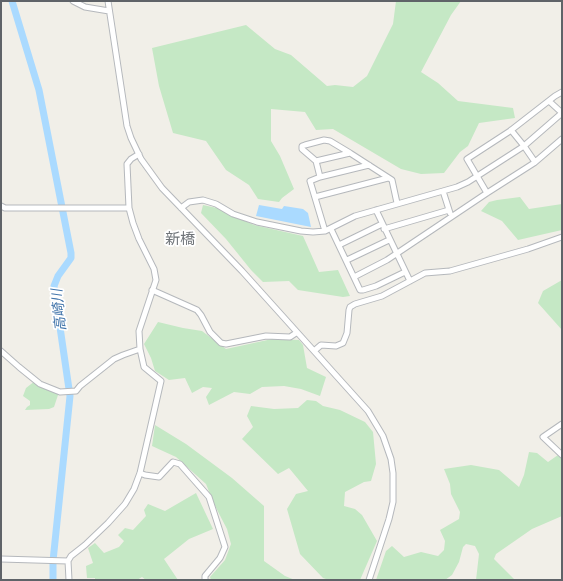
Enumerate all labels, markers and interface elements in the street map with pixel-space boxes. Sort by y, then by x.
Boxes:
district label: 新橋 [165,230,195,248]
water label: 高崎川 [48,288,70,332]

